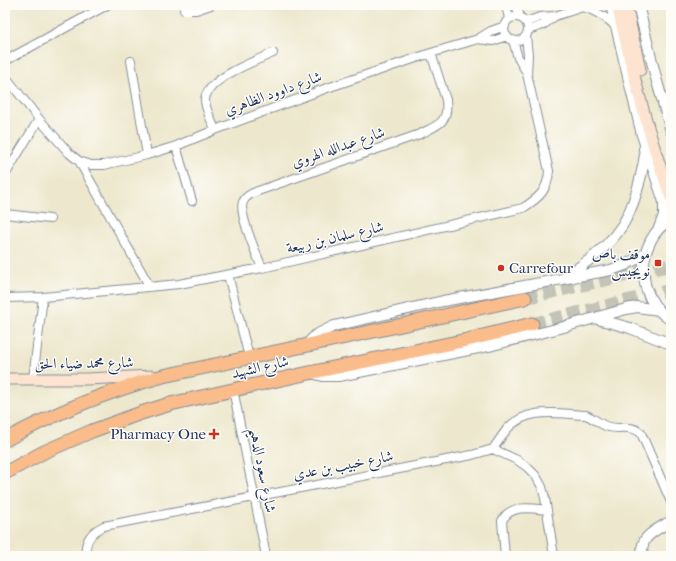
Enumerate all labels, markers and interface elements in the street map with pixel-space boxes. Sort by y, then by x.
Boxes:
street label: شارع داوود الظاهري [222,67,325,123]
street label: شارع عبدالله الهروي [289,123,388,175]
street label: شارع سلمان بن ربيعة [285,217,386,261]
place label: موقف باص نويجيس [592,245,650,281]
marker: موقف باص نويجيس [653,258,663,268]
place label: Carrefour [509,259,574,277]
marker: Carrefour [496,263,506,273]
street label: شارع الشهيد [229,352,291,386]
street label: شارع محمد ضياء الحق [34,353,134,377]
place label: Pharmacy One [110,425,207,443]
street label: شارع سعود الدهيم [240,426,280,515]
marker: Pharmacy One [209,429,219,439]
street label: شارع خبيب بن عدي [291,446,395,487]

